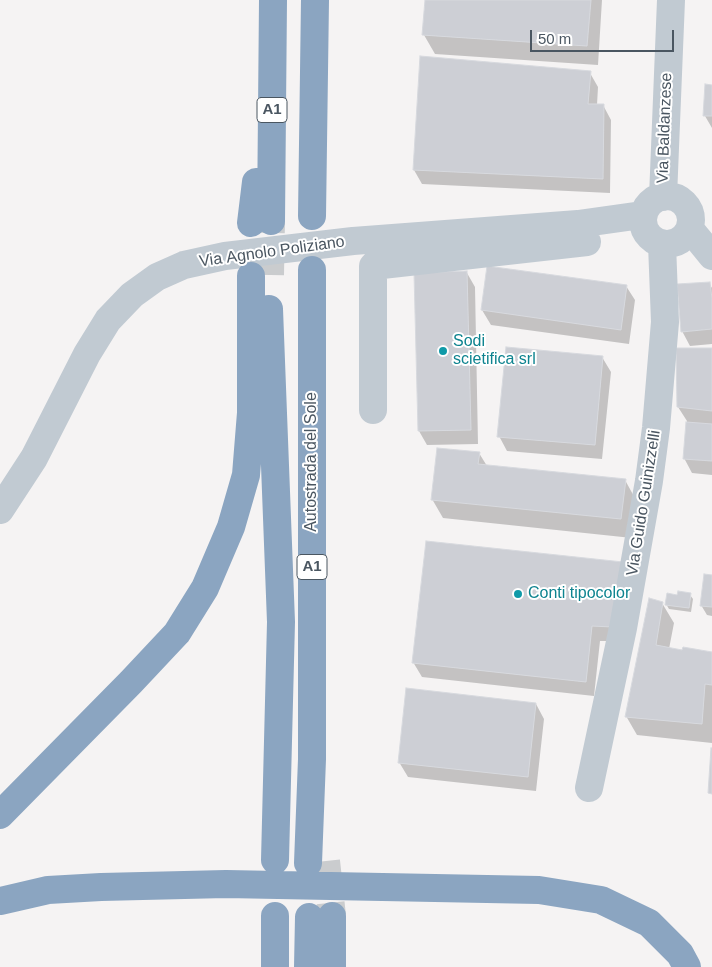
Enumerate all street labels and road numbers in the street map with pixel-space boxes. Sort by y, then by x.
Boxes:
street label: Via Baldanzese [653,72,677,184]
road number: A1 [257,98,287,122]
street label: Via Agnolo Poliziano [198,232,346,272]
street label: Autostrada del Sole [302,392,322,532]
street label: Via Guido Guinizzelli [623,429,665,577]
road number: A1 [297,554,327,580]

